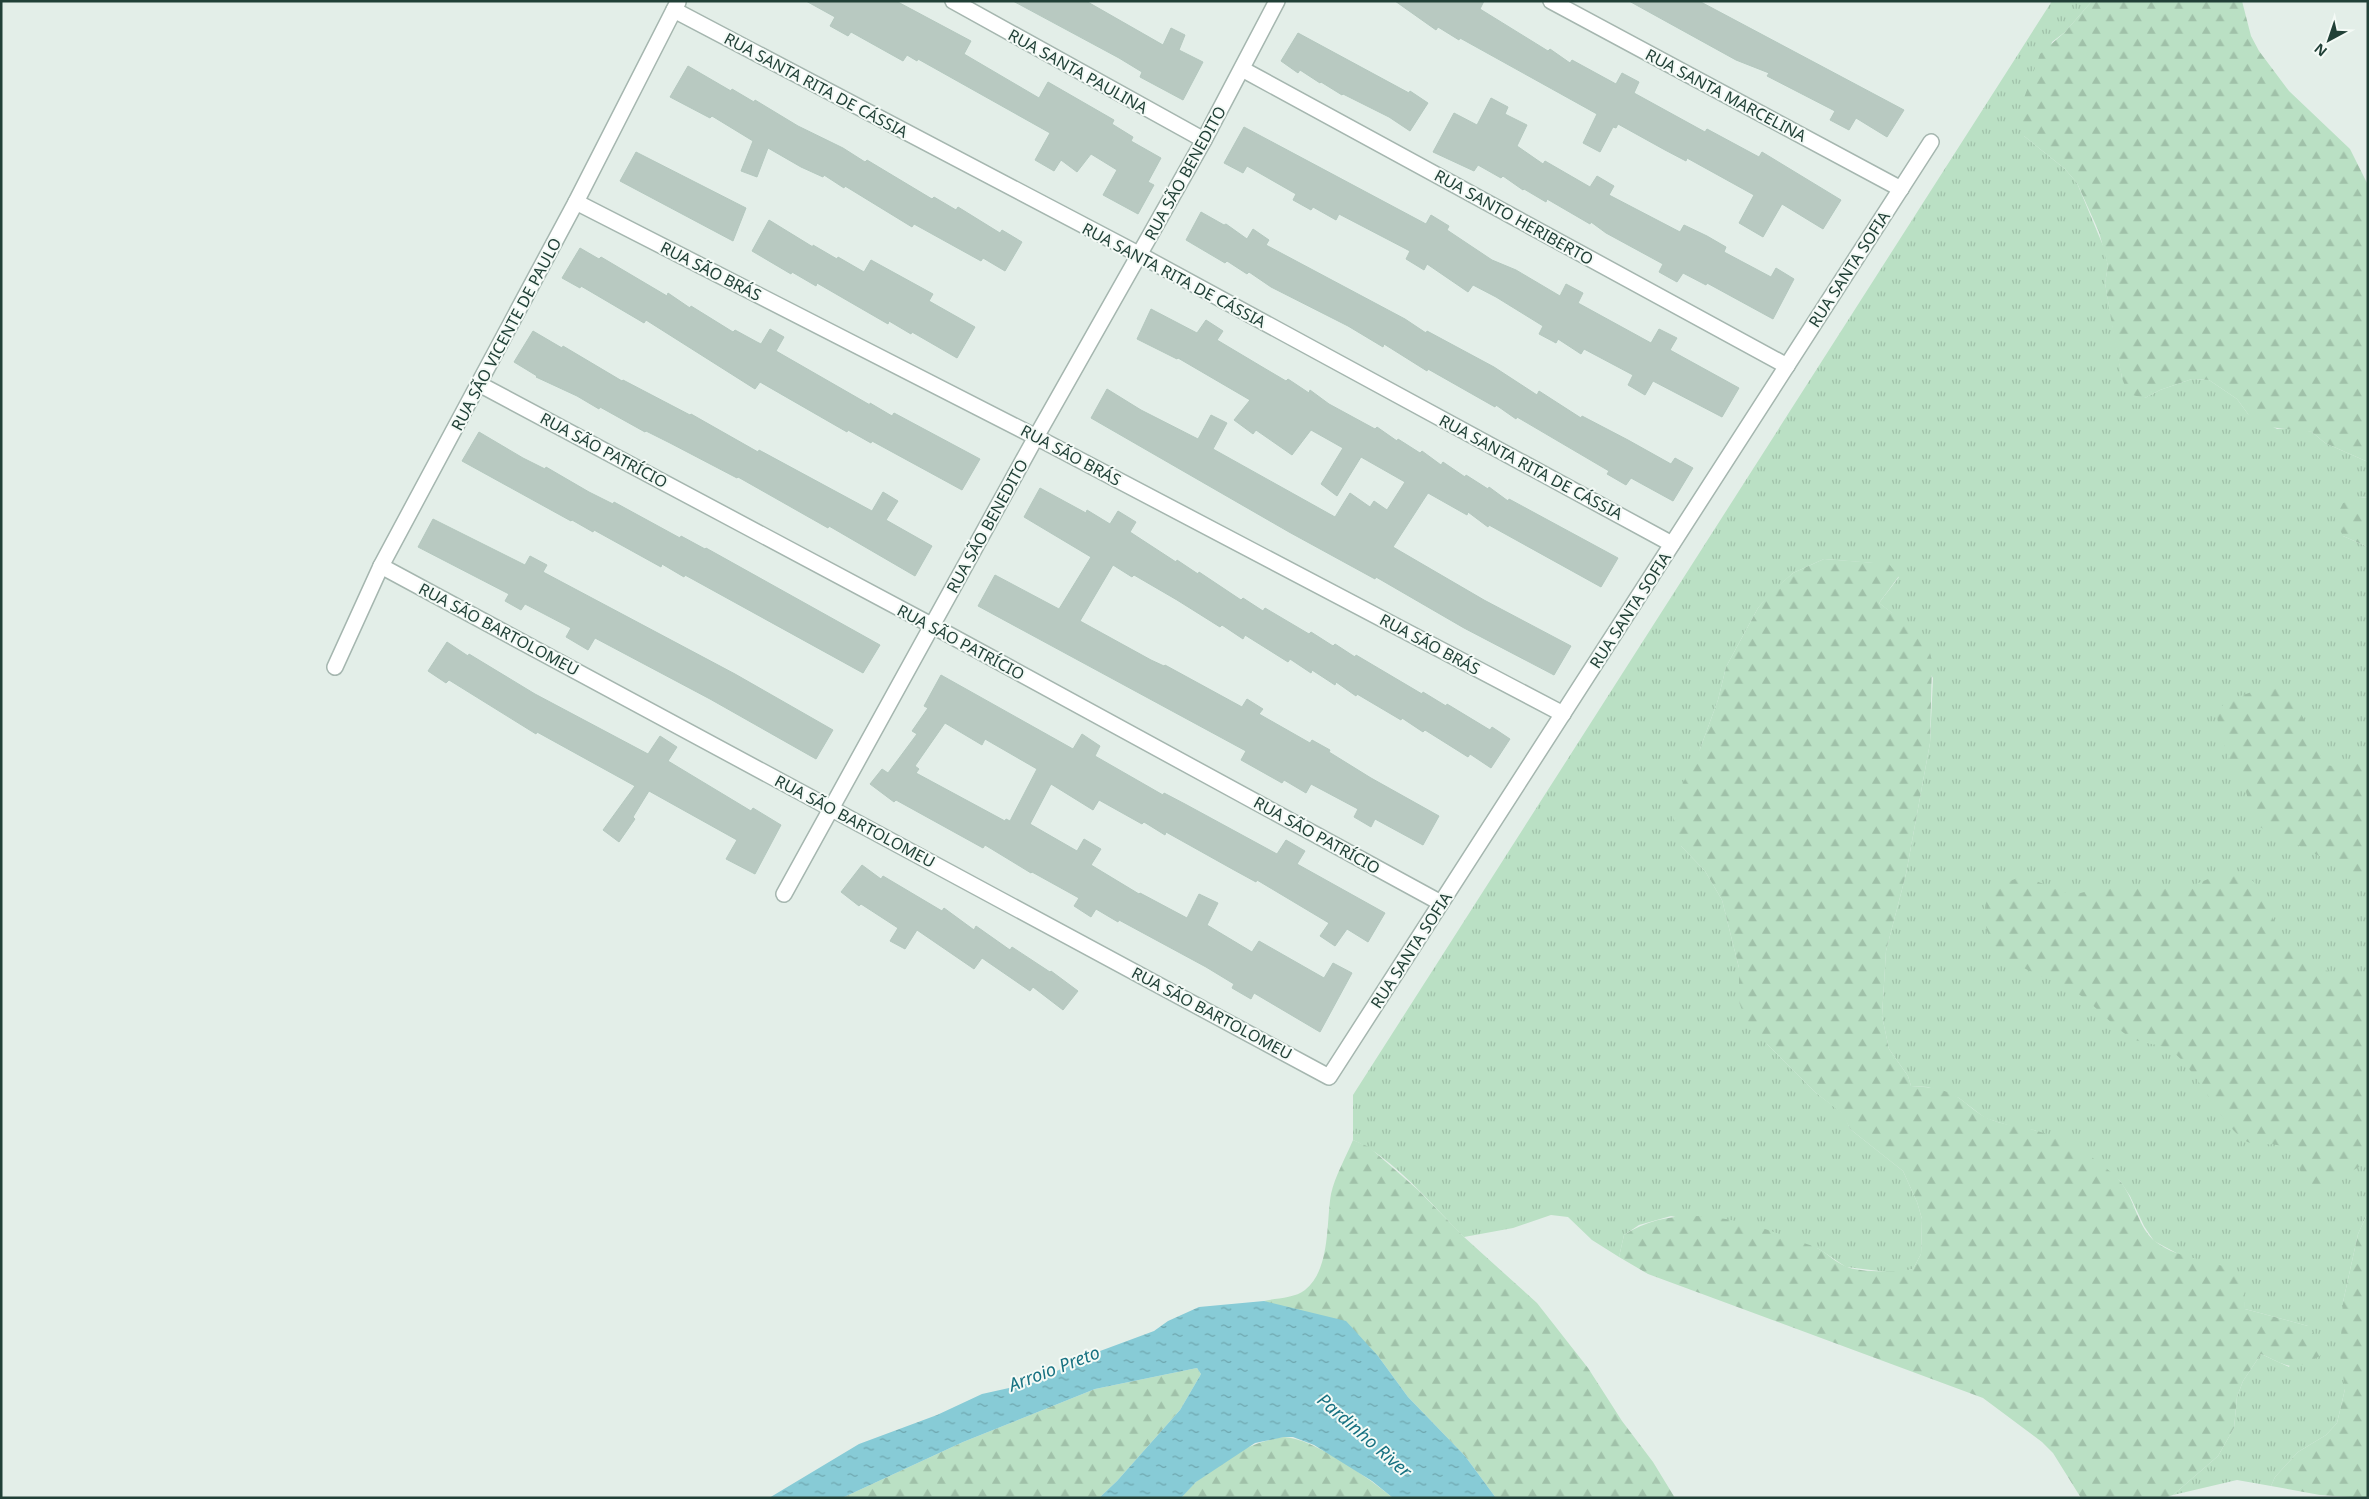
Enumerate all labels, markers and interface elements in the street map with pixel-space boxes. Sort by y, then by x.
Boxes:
north arrow [2304,15,2354,65]
street label: RUA SANTA PAULINA [1004,24,1152,119]
street label: RUA SANTA RITA DE CÁSSIA [720,27,912,143]
text: N [2310,39,2331,61]
street label: RUA SANTA MARCELINA [1642,43,1811,147]
street label: RUA SÃO BENEDITO [1139,102,1231,244]
street label: RUA SANTO HERIBERTO [1431,164,1597,270]
street label: RUA SANTA SOFIA [1803,206,1895,331]
street label: RUA SANTA RITA DE CÁSSIA [1078,217,1270,333]
street label: RUA SÃO VICENTE DE PAULO [446,234,566,434]
street label: RUA SÃO BRÁS [657,236,765,306]
street label: RUA SÃO PATRÍCIO [536,407,672,493]
street label: RUA SANTA RITA DE CÁSSIA [1435,409,1627,525]
street label: RUA SÃO BRÁS [1017,419,1125,491]
street label: RUA SÃO BENEDITO [941,455,1033,597]
street label: RUA SANTA SOFIA [1584,547,1676,672]
street label: RUA SÃO BARTOLOMEU [415,577,583,681]
street label: RUA SÃO PATRÍCIO [893,599,1029,685]
street label: RUA SÃO BRÁS [1376,608,1484,680]
street label: RUA SÃO BARTOLOMEU [771,769,939,873]
street label: RUA SÃO PATRÍCIO [1250,791,1384,879]
street label: RUA SANTA SOFIA [1365,887,1457,1012]
street label: RUA SÃO BARTOLOMEU [1128,961,1296,1065]
water label: Arroio Preto [1003,1340,1103,1397]
water label: Pardinho River [1313,1387,1418,1483]

